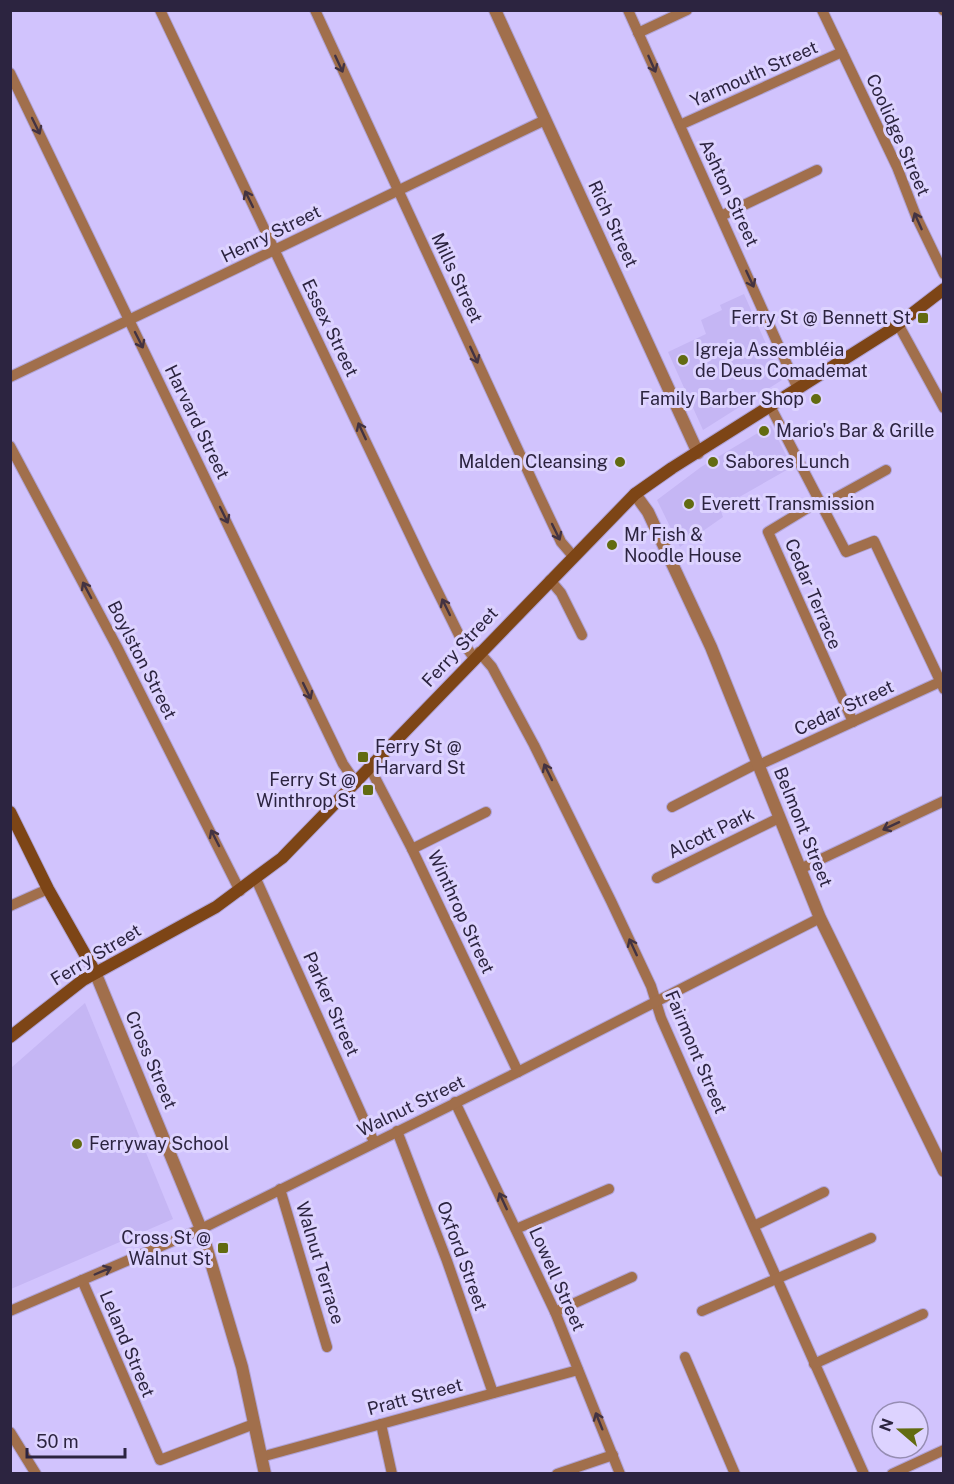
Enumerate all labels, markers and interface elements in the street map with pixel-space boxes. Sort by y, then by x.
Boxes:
street label: Yarmouth Street [687,36,821,111]
one-way arrow [334,54,346,72]
one-way arrow [647,54,658,72]
street label: Coolidge Street [862,71,935,199]
one-way arrow [30,117,42,135]
street label: Ashton Street [695,136,763,250]
street label: Rich Street [584,177,643,271]
one-way arrow [243,190,255,208]
street label: Henry Street [218,200,324,267]
one-way arrow [912,212,923,231]
street label: Mills Street [427,229,487,326]
one-way arrow [745,270,757,288]
street label: Essex Street [298,276,363,380]
place label: Ferry St @ Bennett St [731,307,911,328]
marker: Ferry St @ Bennett St [916,311,930,325]
one-way arrow [133,330,145,348]
place label: Igreja Assembléia de Deus Comademat [695,339,868,381]
one-way arrow [469,345,481,363]
marker: Igreja Assembléia de Deus Comademat [676,353,690,367]
street label: Harvard Street [161,361,234,482]
place label: Family Barber Shop [640,388,804,409]
marker: Family Barber Shop [809,392,823,406]
place label: Mario's Bar & Grille [776,420,935,441]
one-way arrow [355,422,367,440]
marker: Mario's Bar & Grille [757,424,771,438]
place label: Malden Cleansing [458,451,608,472]
place label: Sabores Lunch [725,451,850,472]
marker: Malden Cleansing [613,455,627,469]
marker: Sabores Lunch [706,455,720,469]
place label: Everett Transmission [701,493,875,514]
marker: Everett Transmission [682,497,696,511]
one-way arrow [219,506,231,524]
one-way arrow [551,522,563,540]
place label: Mr Fish & Noodle House [624,524,742,566]
street label: Cedar Terrace [781,535,846,652]
marker: Mr Fish & Noodle House [605,538,619,552]
one-way arrow [81,582,93,599]
street label: Boylston Street [104,597,181,723]
one-way arrow [439,598,451,616]
street label: Ferry Street [417,602,502,691]
street label: Cedar Street [791,675,897,740]
one-way arrow [302,682,314,700]
place label: Ferry St @ Harvard St [375,736,466,778]
marker: Ferry St @ Harvard St [356,750,370,764]
one-way arrow [541,763,553,781]
street label: Belmont Street [770,764,837,890]
place label: Ferry St @ Winthrop St [256,769,356,811]
marker: Ferry St @ Winthrop St [361,783,375,797]
street label: Alcott Park [664,803,757,862]
one-way arrow [882,821,900,833]
one-way arrow [209,830,220,848]
street label: Winthrop Street [424,847,499,977]
street label: Ferry Street [47,919,145,990]
one-way arrow [626,939,638,957]
street label: Parker Street [299,948,364,1059]
street label: Fairmont Street [661,987,732,1117]
street label: Cross Street [121,1008,182,1112]
street label: Walnut Street [354,1071,468,1141]
place label: Ferryway School [89,1133,229,1154]
marker: Ferryway School [70,1137,84,1151]
one-way arrow [496,1192,507,1210]
street label: Oxford Street [433,1198,492,1313]
street label: Walnut Terrace [292,1199,349,1327]
street label: Lowell Street [525,1223,590,1334]
place label: Cross St @ Walnut St [121,1227,211,1269]
marker: Cross St @ Walnut St [216,1241,230,1255]
one-way arrow [93,1265,111,1276]
street label: Leland Street [96,1287,159,1400]
street label: Pratt Street [365,1374,465,1419]
north arrow [870,1400,930,1460]
one-way arrow [593,1413,604,1431]
text: N [875,1416,897,1434]
scale bar [27,1421,124,1459]
text: 50 m [36,1431,79,1452]

